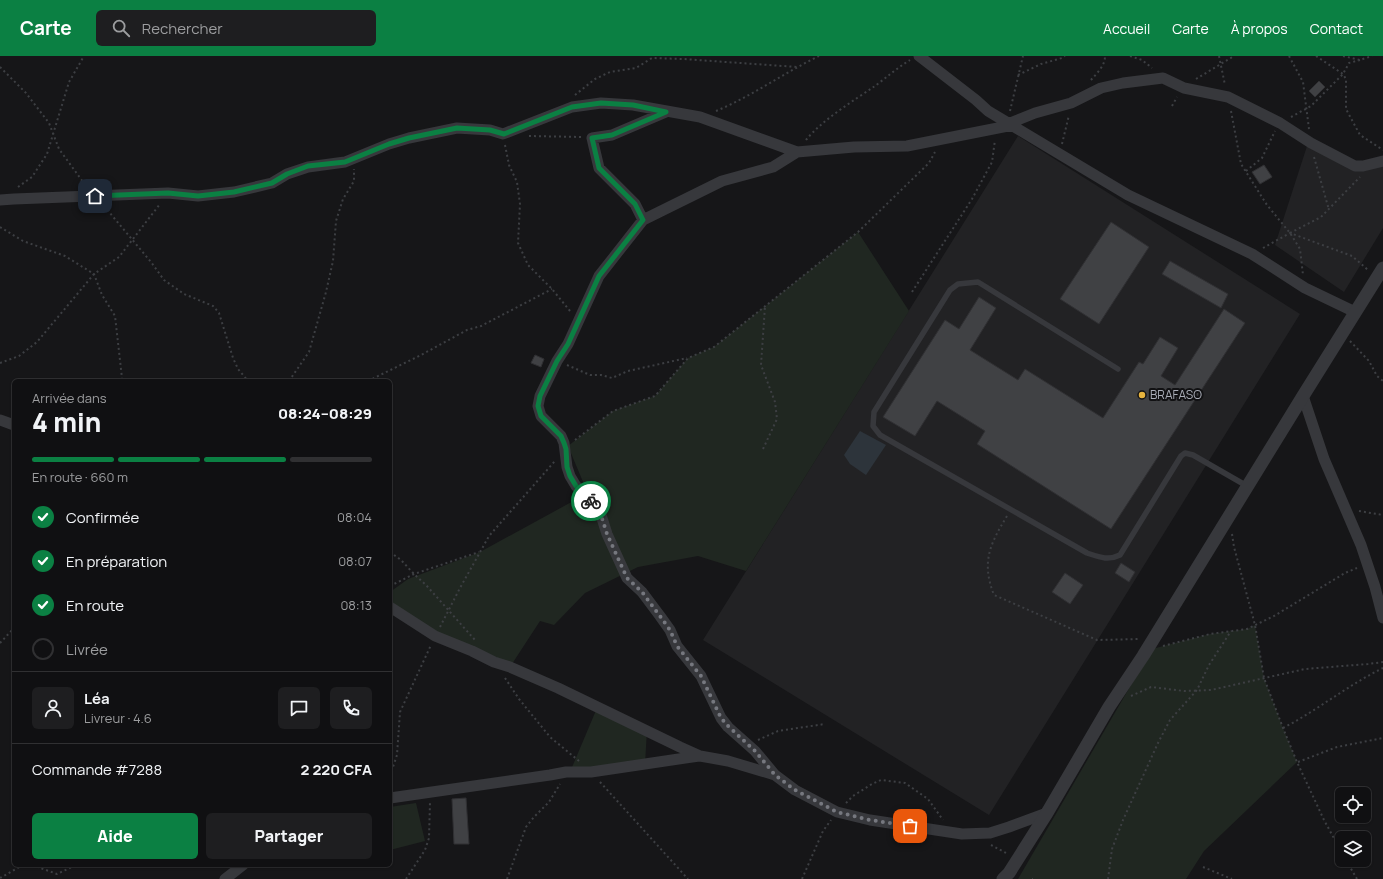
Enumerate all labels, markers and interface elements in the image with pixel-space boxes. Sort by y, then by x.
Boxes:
search box [96,10,376,46]
text: Carte [20,15,72,41]
icon: search [110,17,132,39]
text: Rechercher [142,18,223,39]
text: Accueil [1103,19,1150,38]
text: Carte [1172,19,1209,38]
text: À propos [1231,19,1288,38]
text: Contact [1310,19,1363,38]
pin [78,179,112,213]
icon: home [84,185,106,207]
place label: BRAFASO [1150,386,1202,403]
text: Arrivée dans [32,389,107,407]
marker: BRAFASO [1137,390,1147,400]
text: 08:24–08:29 [278,403,372,424]
text: 4 min [32,404,101,440]
text: En route · 660 m [32,468,128,486]
courier [571,481,611,521]
icon: bike [580,490,602,512]
icon: check [32,506,54,528]
text: Confirmée [66,507,139,528]
text: 08:04 [337,508,372,526]
icon: check [32,550,54,572]
text: En préparation [66,551,167,572]
text: 08:07 [338,552,372,570]
icon: check [32,594,54,616]
text: En route [66,595,124,616]
text: 08:13 [340,596,372,614]
text: Livrée [66,639,108,660]
button: person [32,687,74,729]
button: chat [278,687,320,729]
button: phone [330,687,372,729]
text: Léa [84,688,110,709]
text: Livreur · 4.6 [84,709,152,727]
text: Commande #7288 [32,759,162,780]
text: 2 220 CFA [300,759,372,780]
map controls [1335,787,1371,867]
button: locate [1335,787,1371,823]
pin [893,809,927,843]
button: Aide [32,813,198,859]
button: Partager [206,813,372,859]
icon: bag [899,815,921,837]
button: layers [1335,831,1371,867]

